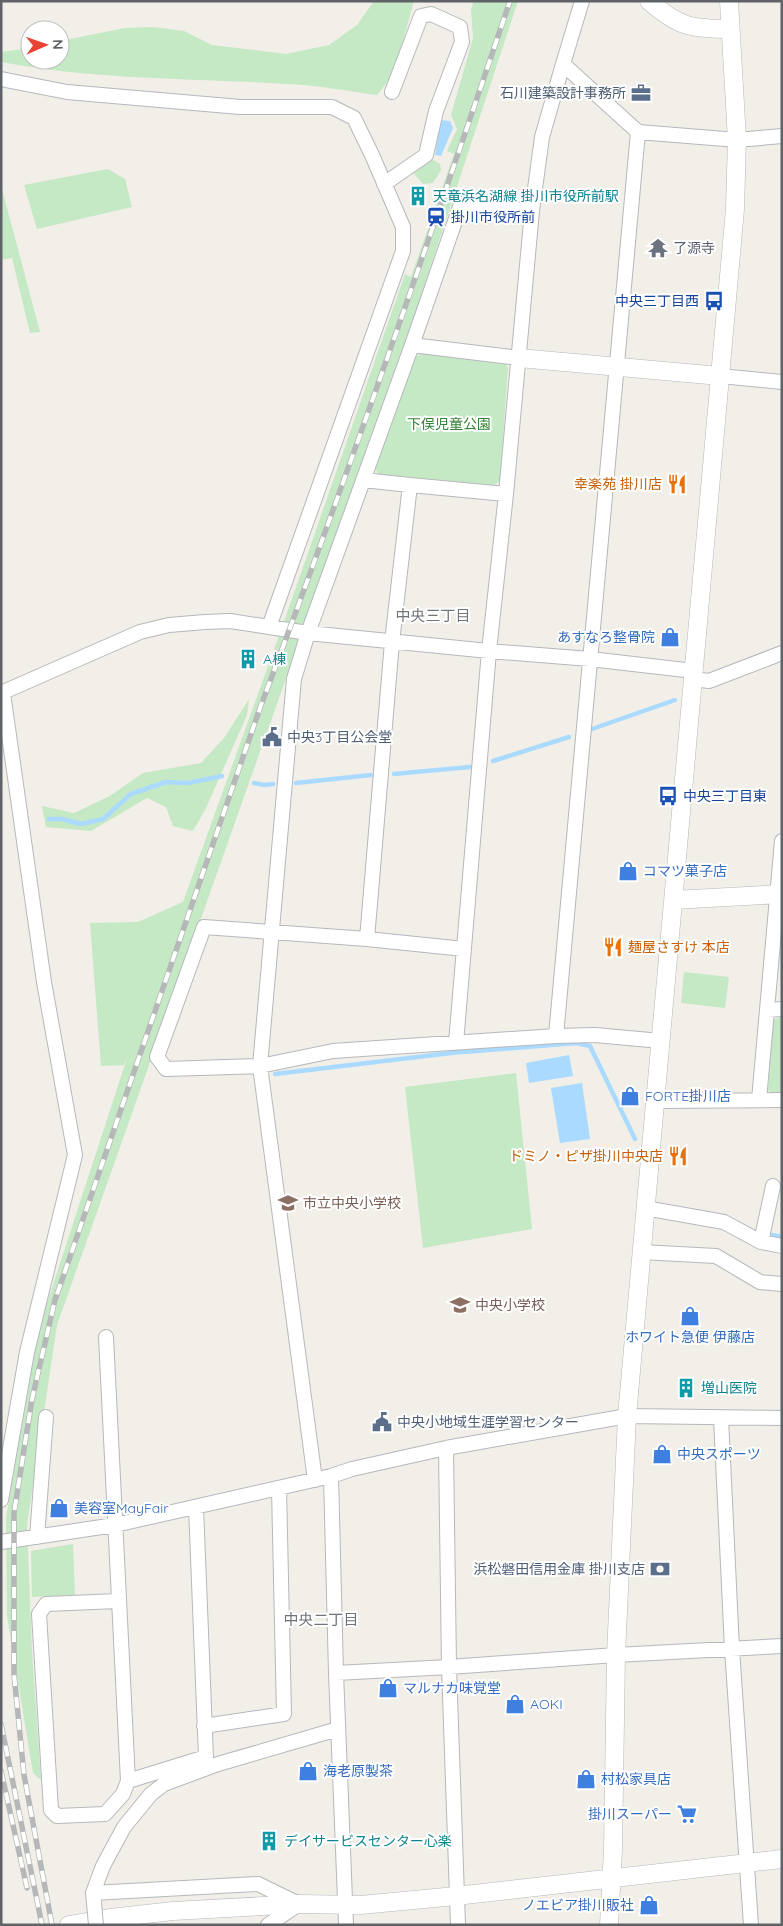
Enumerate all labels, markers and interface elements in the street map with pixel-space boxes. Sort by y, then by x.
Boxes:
north arrow [20,20,70,70]
text: N [49,39,67,50]
office icon: 石川建築設計事務所 [630,82,652,104]
place label: 石川建築設計事務所 [500,84,626,102]
building icon: 天竜浜名湖線 掛川市役所前駅 [407,185,429,207]
place label: 天竜浜名湖線 掛川市役所前駅 [433,187,619,205]
station icon: 掛川市役所前 [425,206,447,228]
place label: 掛川市役所前 [451,208,535,226]
temple icon: 了源寺 [647,237,669,259]
place label: 了源寺 [673,239,715,257]
bus stop icon: 中央三丁目西 [703,290,725,312]
place label: 中央三丁目西 [615,292,699,310]
park label: 下俣児童公園 [407,415,491,433]
restaurant icon: 幸楽苑 掛川店 [666,473,688,495]
place label: 幸楽苑 掛川店 [574,475,662,493]
district label: 中央三丁目 [395,606,471,625]
shop icon: あすなろ整骨院 [659,626,681,648]
place label: あすなろ整骨院 [557,628,655,646]
building icon: A棟 [237,648,259,670]
place label: A棟 [263,650,286,668]
public building icon: 中央3丁目公会堂 [261,726,283,748]
place label: 中央3丁目公会堂 [287,728,392,746]
bus stop icon: 中央三丁目東 [657,785,679,807]
place label: 中央三丁目東 [683,787,767,805]
shop icon: コマツ菓子店 [617,860,639,882]
place label: コマツ菓子店 [643,862,727,880]
restaurant icon: 麺屋さすけ 本店 [602,936,624,958]
place label: 麺屋さすけ 本店 [628,938,730,956]
shop icon: FORTE掛川店 [619,1085,641,1107]
place label: FORTE掛川店 [645,1087,731,1105]
restaurant icon: ドミノ・ピザ掛川中央店 [667,1145,689,1167]
place label: ドミノ・ピザ掛川中央店 [509,1147,663,1165]
school or university icon: 市立中央小学校 [277,1192,299,1214]
place label: 市立中央小学校 [303,1194,401,1212]
school or university icon: 中央小学校 [449,1294,471,1316]
place label: 中央小学校 [475,1296,545,1314]
shop icon: ホワイト急便 伊藤店 [679,1305,701,1327]
place label: ホワイト急便 伊藤店 [625,1328,755,1346]
building icon: 増山医院 [675,1377,697,1399]
place label: 増山医院 [701,1379,757,1397]
public building icon: 中央小地域生涯学習センター [371,1411,393,1433]
place label: 中央小地域生涯学習センター [397,1413,579,1431]
shop icon: 中央スポーツ [651,1443,673,1465]
place label: 中央スポーツ [677,1445,761,1463]
shop icon: 美容室MayFair [48,1497,70,1519]
place label: 美容室MayFair [74,1499,169,1517]
bank icon: 浜松磐田信用金庫 掛川支店 [649,1558,671,1580]
place label: 浜松磐田信用金庫 掛川支店 [473,1560,645,1578]
district label: 中央二丁目 [283,1610,359,1629]
shop icon: マルナカ味覚堂 [377,1677,399,1699]
place label: マルナカ味覚堂 [403,1679,501,1697]
shop icon: AOKI [504,1693,526,1715]
place label: AOKI [530,1695,563,1713]
shop icon: 海老原製茶 [297,1760,319,1782]
place label: 海老原製茶 [323,1762,393,1780]
shop icon: 村松家具店 [575,1768,597,1790]
place label: 村松家具店 [601,1770,671,1788]
supermarket icon: 掛川スーパー [676,1803,698,1825]
place label: 掛川スーパー [588,1805,672,1823]
building icon: デイサービスセンター心楽 [258,1830,280,1852]
place label: デイサービスセンター心楽 [284,1832,452,1850]
shop icon: ノエビア掛川販社 [638,1894,660,1916]
place label: ノエビア掛川販社 [522,1896,634,1914]

